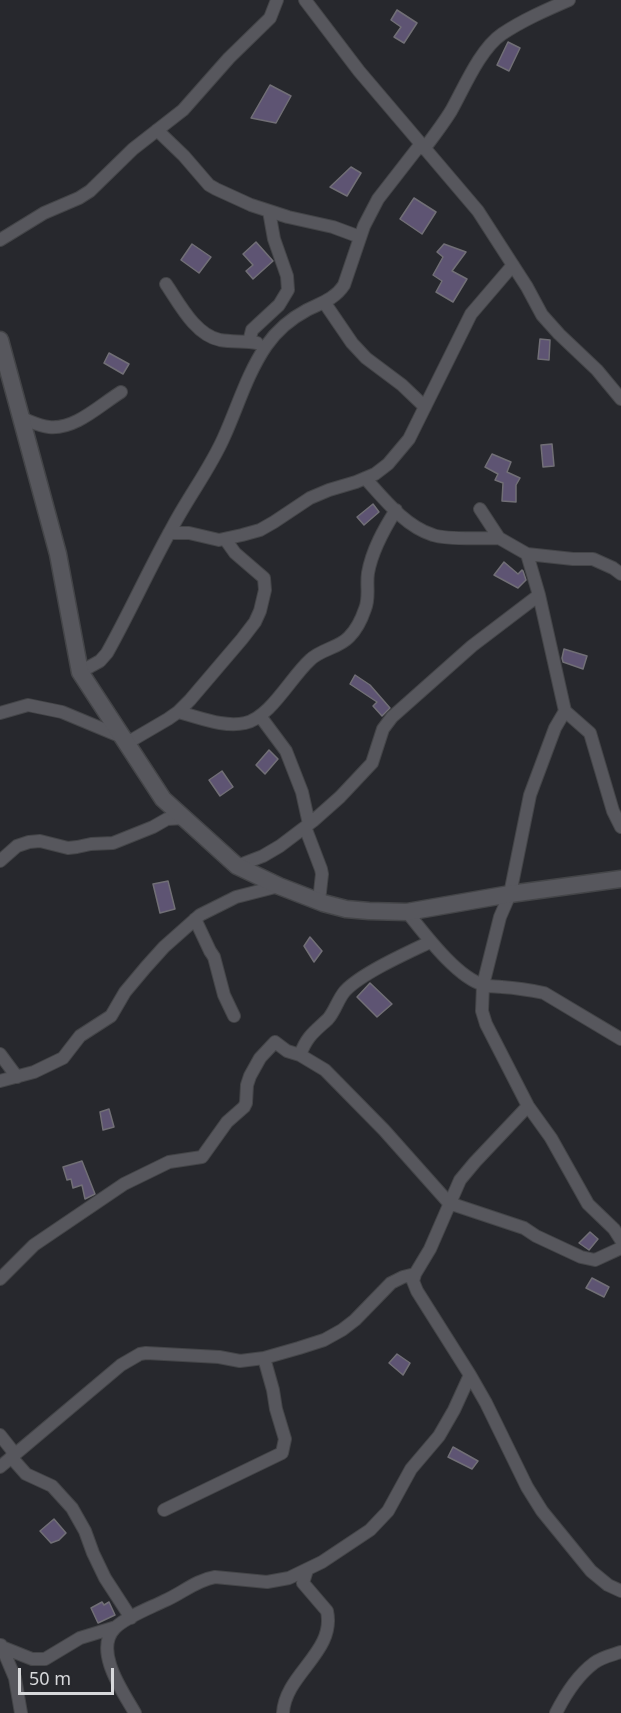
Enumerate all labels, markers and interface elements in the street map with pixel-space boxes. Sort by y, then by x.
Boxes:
scale bar [21,1656,117,1694]
text: 50 m [29,1666,71,1690]

